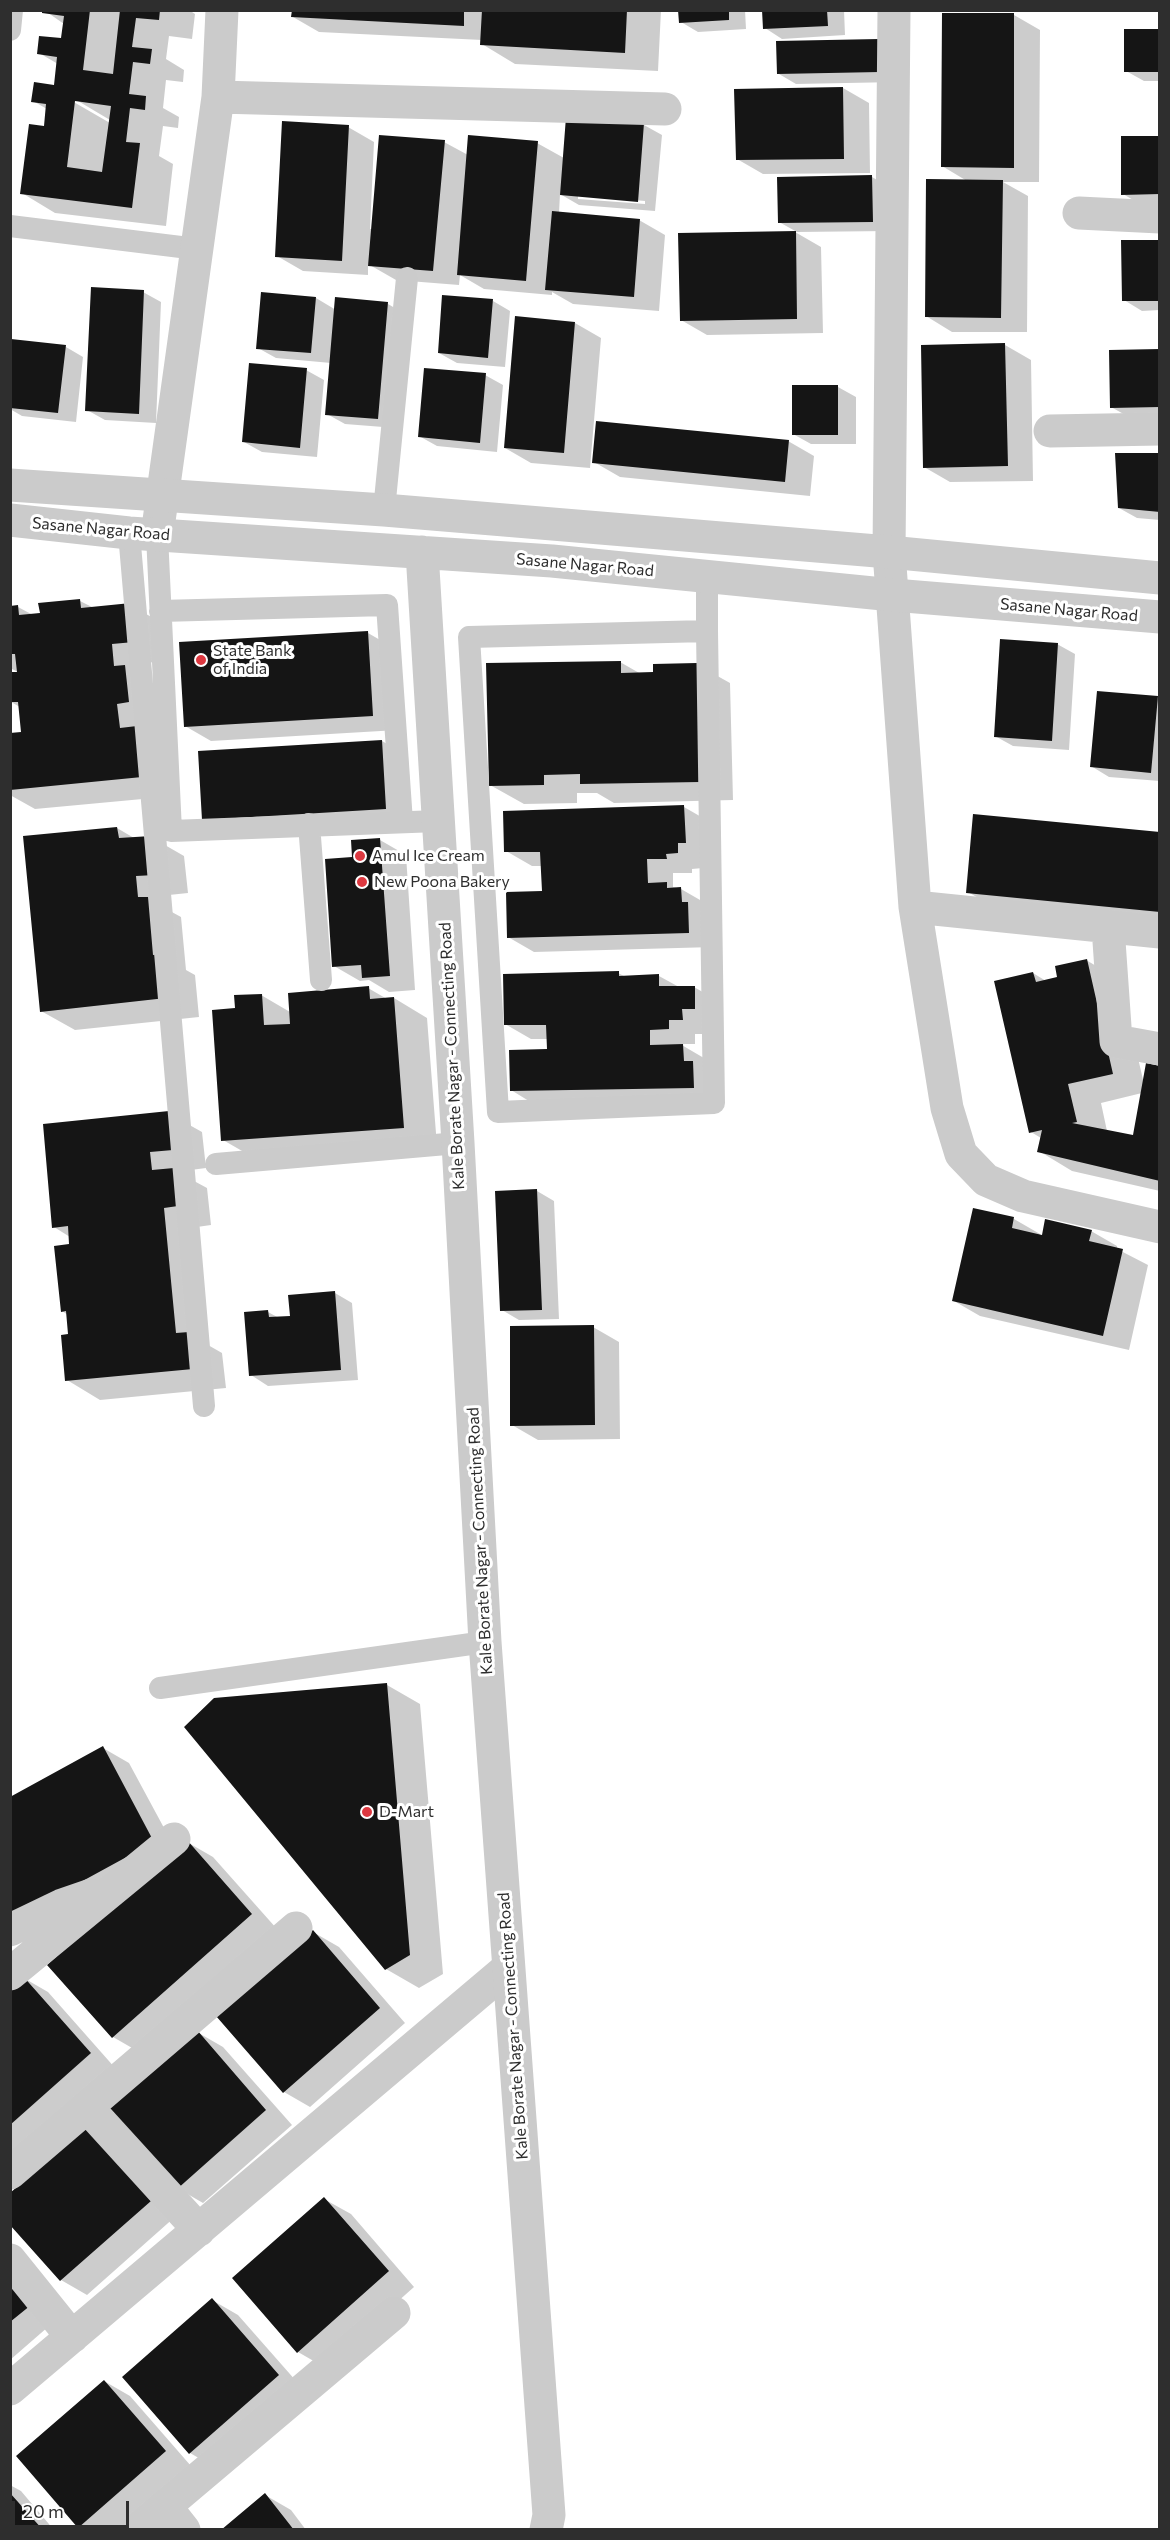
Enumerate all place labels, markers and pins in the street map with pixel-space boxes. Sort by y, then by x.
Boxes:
place label: State Bank of India [213,641,292,679]
marker: State Bank of India [194,653,208,667]
place label: Amul Ice Cream [372,846,485,866]
marker: Amul Ice Cream [353,849,367,863]
place label: New Poona Bakery [374,872,510,892]
marker: New Poona Bakery [355,875,369,889]
place label: D-Mart [379,1802,434,1822]
marker: D-Mart [360,1805,374,1819]

